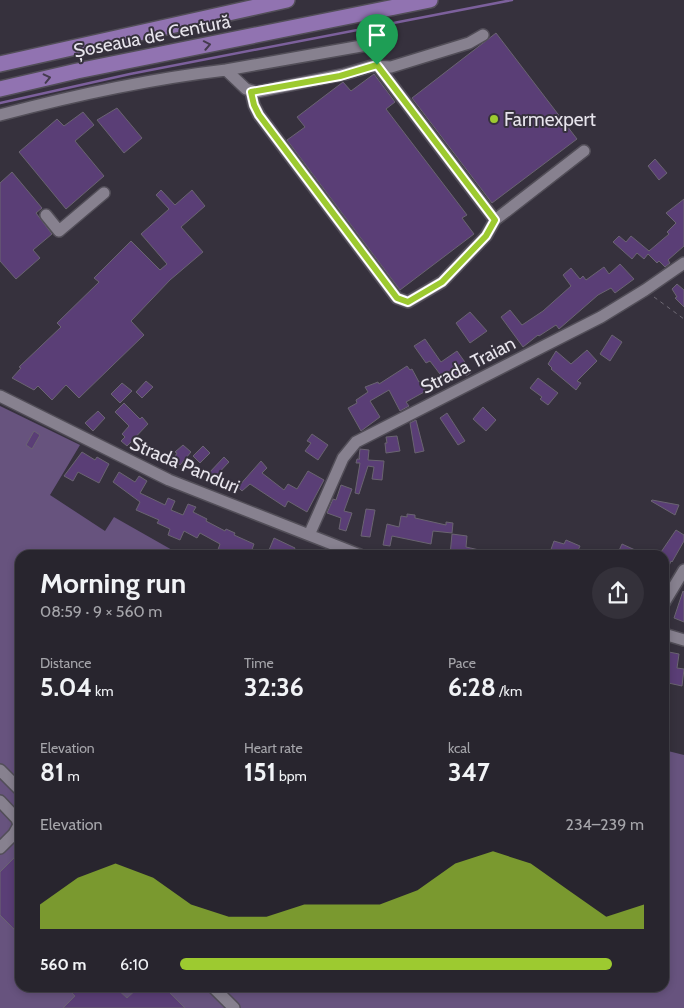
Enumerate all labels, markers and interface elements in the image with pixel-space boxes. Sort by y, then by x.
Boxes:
street label: Șoseaua de Centură [72,10,233,63]
pin [356,14,398,65]
icon: arrive [363,21,391,49]
one-way arrow [202,40,211,51]
one-way arrow [43,73,52,84]
place label: Farmexpert [504,108,597,131]
marker: Farmexpert [488,113,500,125]
street label: Strada Traian [417,331,519,399]
street label: Strada Panduri [127,432,243,498]
text: Morning run [40,566,186,600]
button: share [592,567,644,619]
text: 08:59 · 9 × 560 m [40,602,162,621]
text: Distance [40,654,92,672]
text: Time [244,654,274,672]
text: Pace [448,654,476,672]
text: 5.04 [40,672,92,702]
text: 32:36 [244,672,304,702]
text: 6:28 [448,672,496,702]
text: km [92,682,114,700]
text: /km [496,682,522,700]
text: Elevation [40,739,95,757]
text: Heart rate [244,739,303,757]
text: kcal [448,739,470,757]
text: 81 [40,757,64,787]
text: 151 [244,757,276,787]
text: 347 [448,757,490,787]
text: m [64,767,80,785]
text: bpm [276,767,307,785]
text: Elevation [40,815,103,834]
text: 234–239 m [566,815,644,834]
text: 560 m [40,955,86,974]
text: 6:10 [120,955,149,974]

